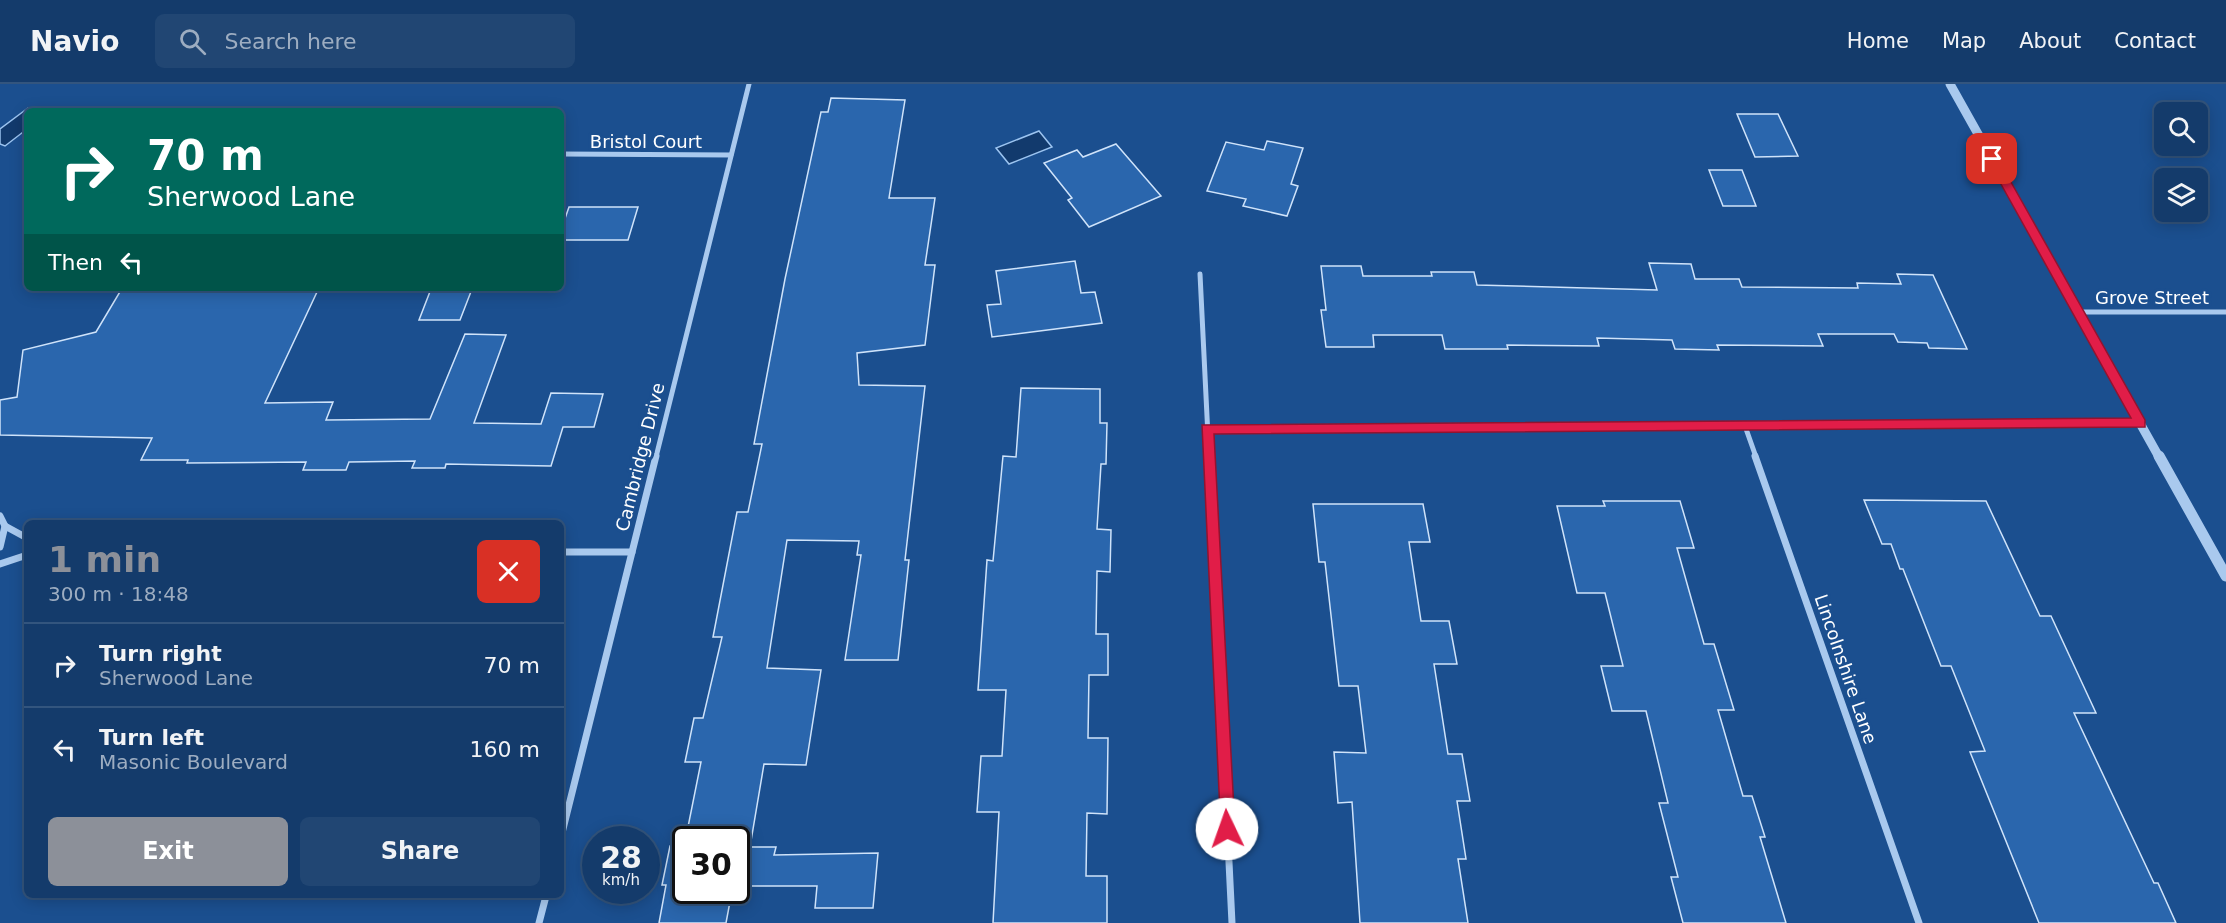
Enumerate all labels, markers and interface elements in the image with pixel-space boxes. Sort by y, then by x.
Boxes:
search box [155,14,575,68]
text: Navio [30,25,119,58]
icon: search [176,25,209,58]
text: Search here [224,29,357,54]
text: Home [1847,29,1909,53]
text: Map [1942,29,1986,53]
text: About [2019,29,2081,53]
text: Contact [2114,29,2196,53]
map controls [2154,102,2208,222]
button: search [2154,102,2208,156]
text: 70 m [147,131,264,180]
street label: Bristol Court [590,131,702,152]
icon: right [48,132,126,210]
pin [1966,133,2017,184]
icon: arrive [1975,142,2008,175]
button: layers [2154,168,2208,222]
text: Sherwood Lane [147,181,355,212]
icon: left [115,246,148,279]
text: Then [48,250,103,275]
street label: Grove Street [2095,287,2209,308]
street label: Cambridge Drive [611,380,669,534]
text: 1 min [48,539,161,580]
button: close [477,540,540,603]
text: 300 m · 18:48 [48,582,189,606]
street label: Lincolnshire Lane [1811,591,1881,747]
text: Turn right [99,641,222,666]
icon: right [48,649,81,682]
text: 70 m [484,653,540,678]
text: Sherwood Lane [99,666,253,690]
text: Turn left [99,725,204,750]
icon: left [48,733,81,766]
text: 160 m [470,737,540,762]
text: Masonic Boulevard [99,750,288,774]
position arrow [1195,797,1259,861]
button: Exit [48,817,288,886]
button: Share [300,817,540,886]
speed limit sign: 30 [672,826,750,904]
text: 28 [600,840,642,875]
text: km/h [602,871,640,889]

